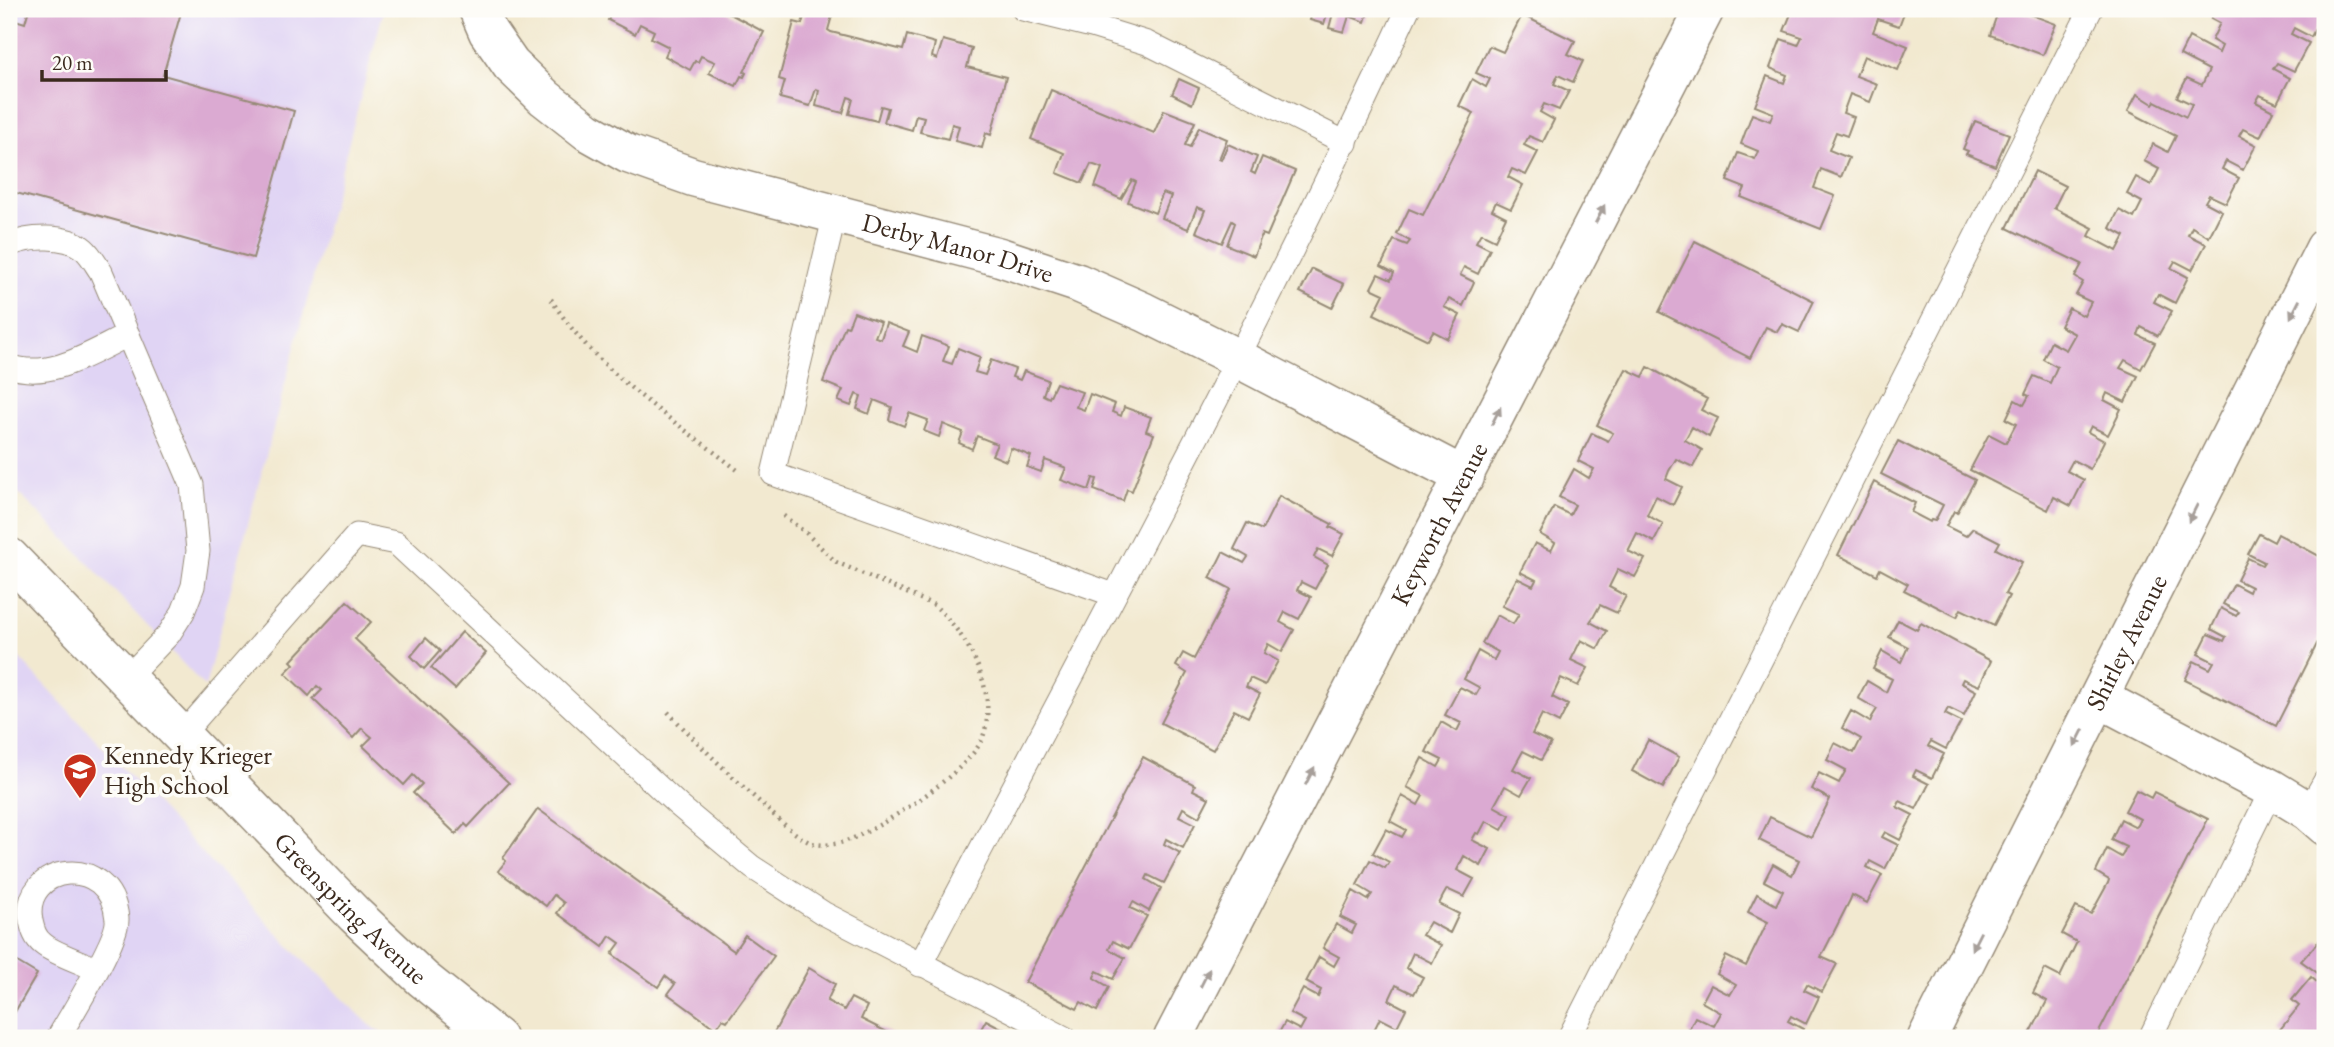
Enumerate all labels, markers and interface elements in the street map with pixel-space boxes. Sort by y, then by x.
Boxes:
scale bar [42,38,166,82]
text: 20 m [52,49,93,76]
one-way arrow [1594,204,1606,224]
street label: Derby Manor Drive [858,205,1058,291]
one-way arrow [2289,299,2300,319]
one-way arrow [1490,406,1501,426]
street label: Keyworth Avenue [1383,436,1495,611]
one-way arrow [2187,503,2198,523]
street label: Shirley Avenue [2078,569,2175,716]
one-way arrow [2074,728,2085,748]
place label: Kennedy Krieger High School [104,738,272,802]
school or university icon: Kennedy Krieger High School [61,751,99,800]
one-way arrow [1304,766,1315,786]
street label: Greenspring Avenue [267,824,435,992]
one-way arrow [1971,931,1982,951]
one-way arrow [1199,968,1210,988]

